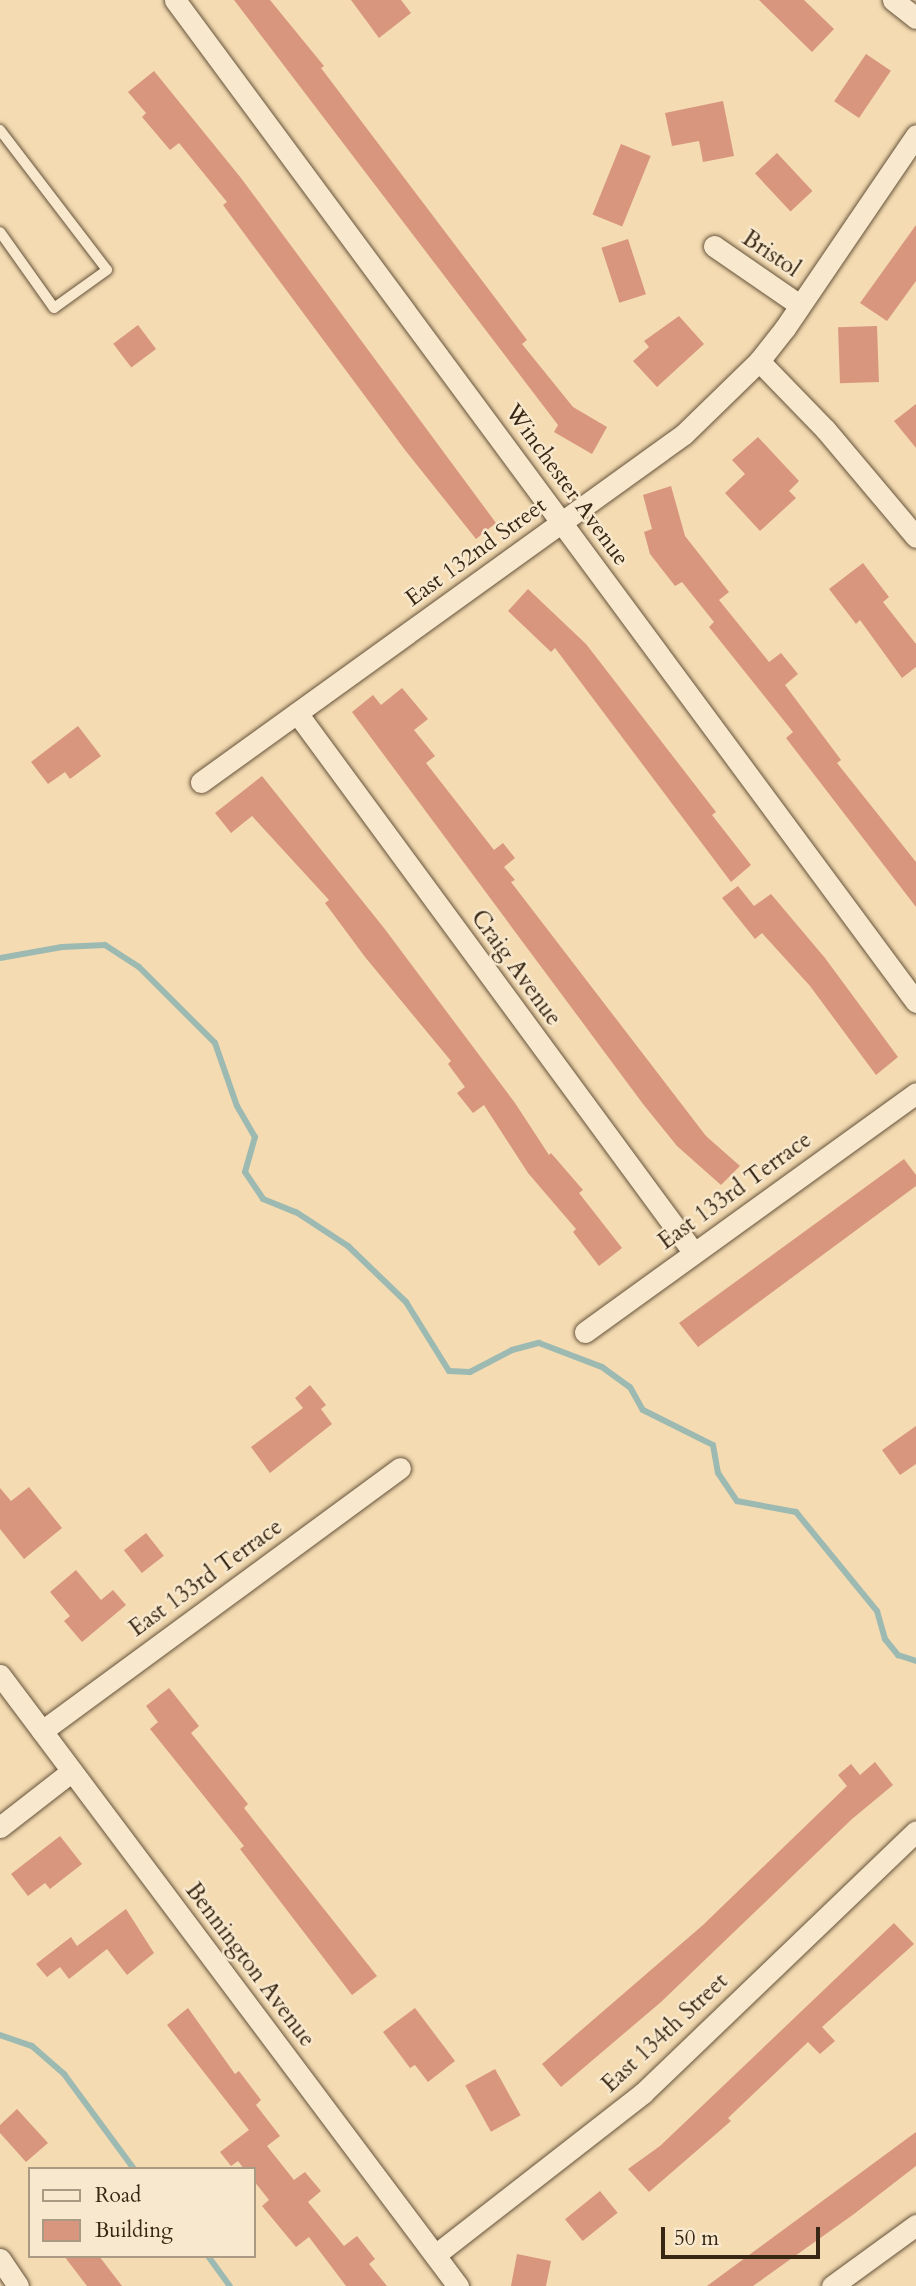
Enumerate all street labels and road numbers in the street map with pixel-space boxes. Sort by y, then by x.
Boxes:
street label: Bristol [737,225,805,283]
street label: Winchester Avenue [499,399,635,571]
street label: East 132nd Street [400,492,552,612]
street label: Craig Avenue [465,905,567,1031]
street label: East 133rd Terrace [653,1126,817,1256]
street label: East 133rd Terrace [124,1513,288,1643]
street label: Bennington Avenue [179,1878,321,2052]
street label: East 134th Street [596,1968,734,2098]

